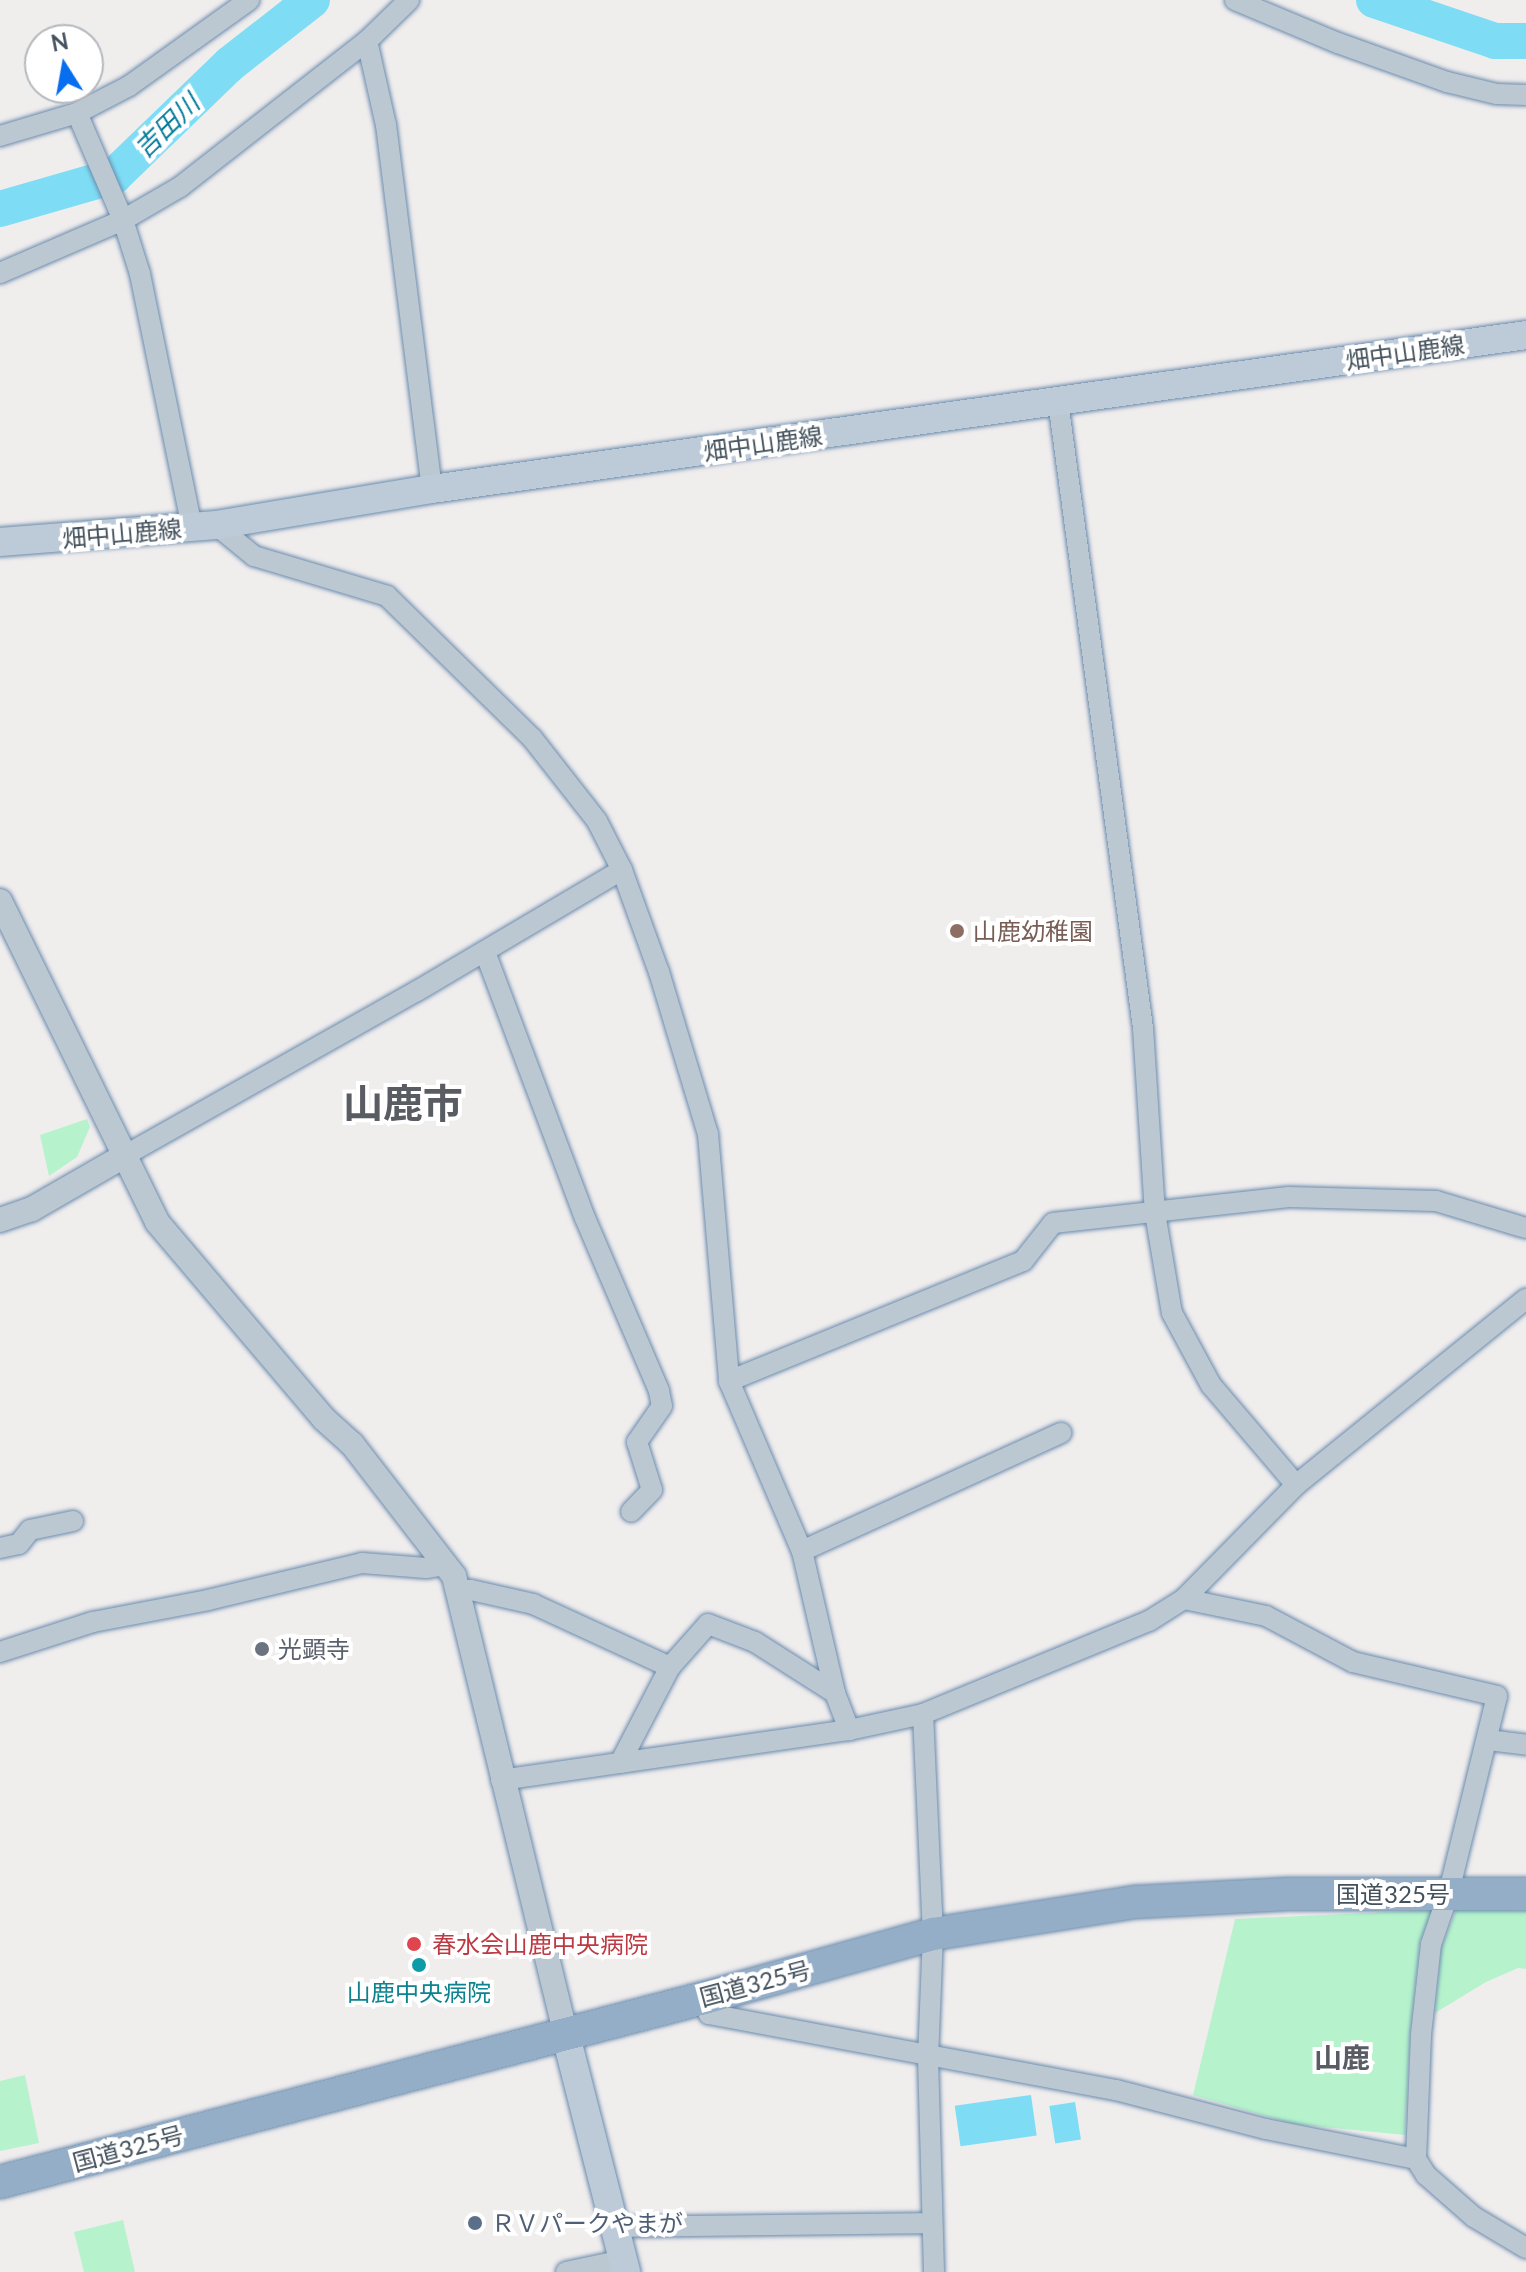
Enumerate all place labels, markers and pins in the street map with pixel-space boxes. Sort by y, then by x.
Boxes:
place label: 山鹿幼稚園 [973,917,1093,945]
marker: 山鹿幼稚園 [948,922,966,940]
place label: 光顕寺 [278,1635,350,1663]
marker: 光顕寺 [253,1640,271,1658]
place label: 春水会山鹿中央病院 [432,1930,648,1958]
marker: 春水会山鹿中央病院 [403,1933,425,1955]
marker: 山鹿中央病院 [410,1956,428,1974]
place label: 山鹿中央病院 [347,1978,491,2006]
place label: ＲＶパークやまが [491,2209,683,2237]
marker: ＲＶパークやまが [466,2214,484,2232]

